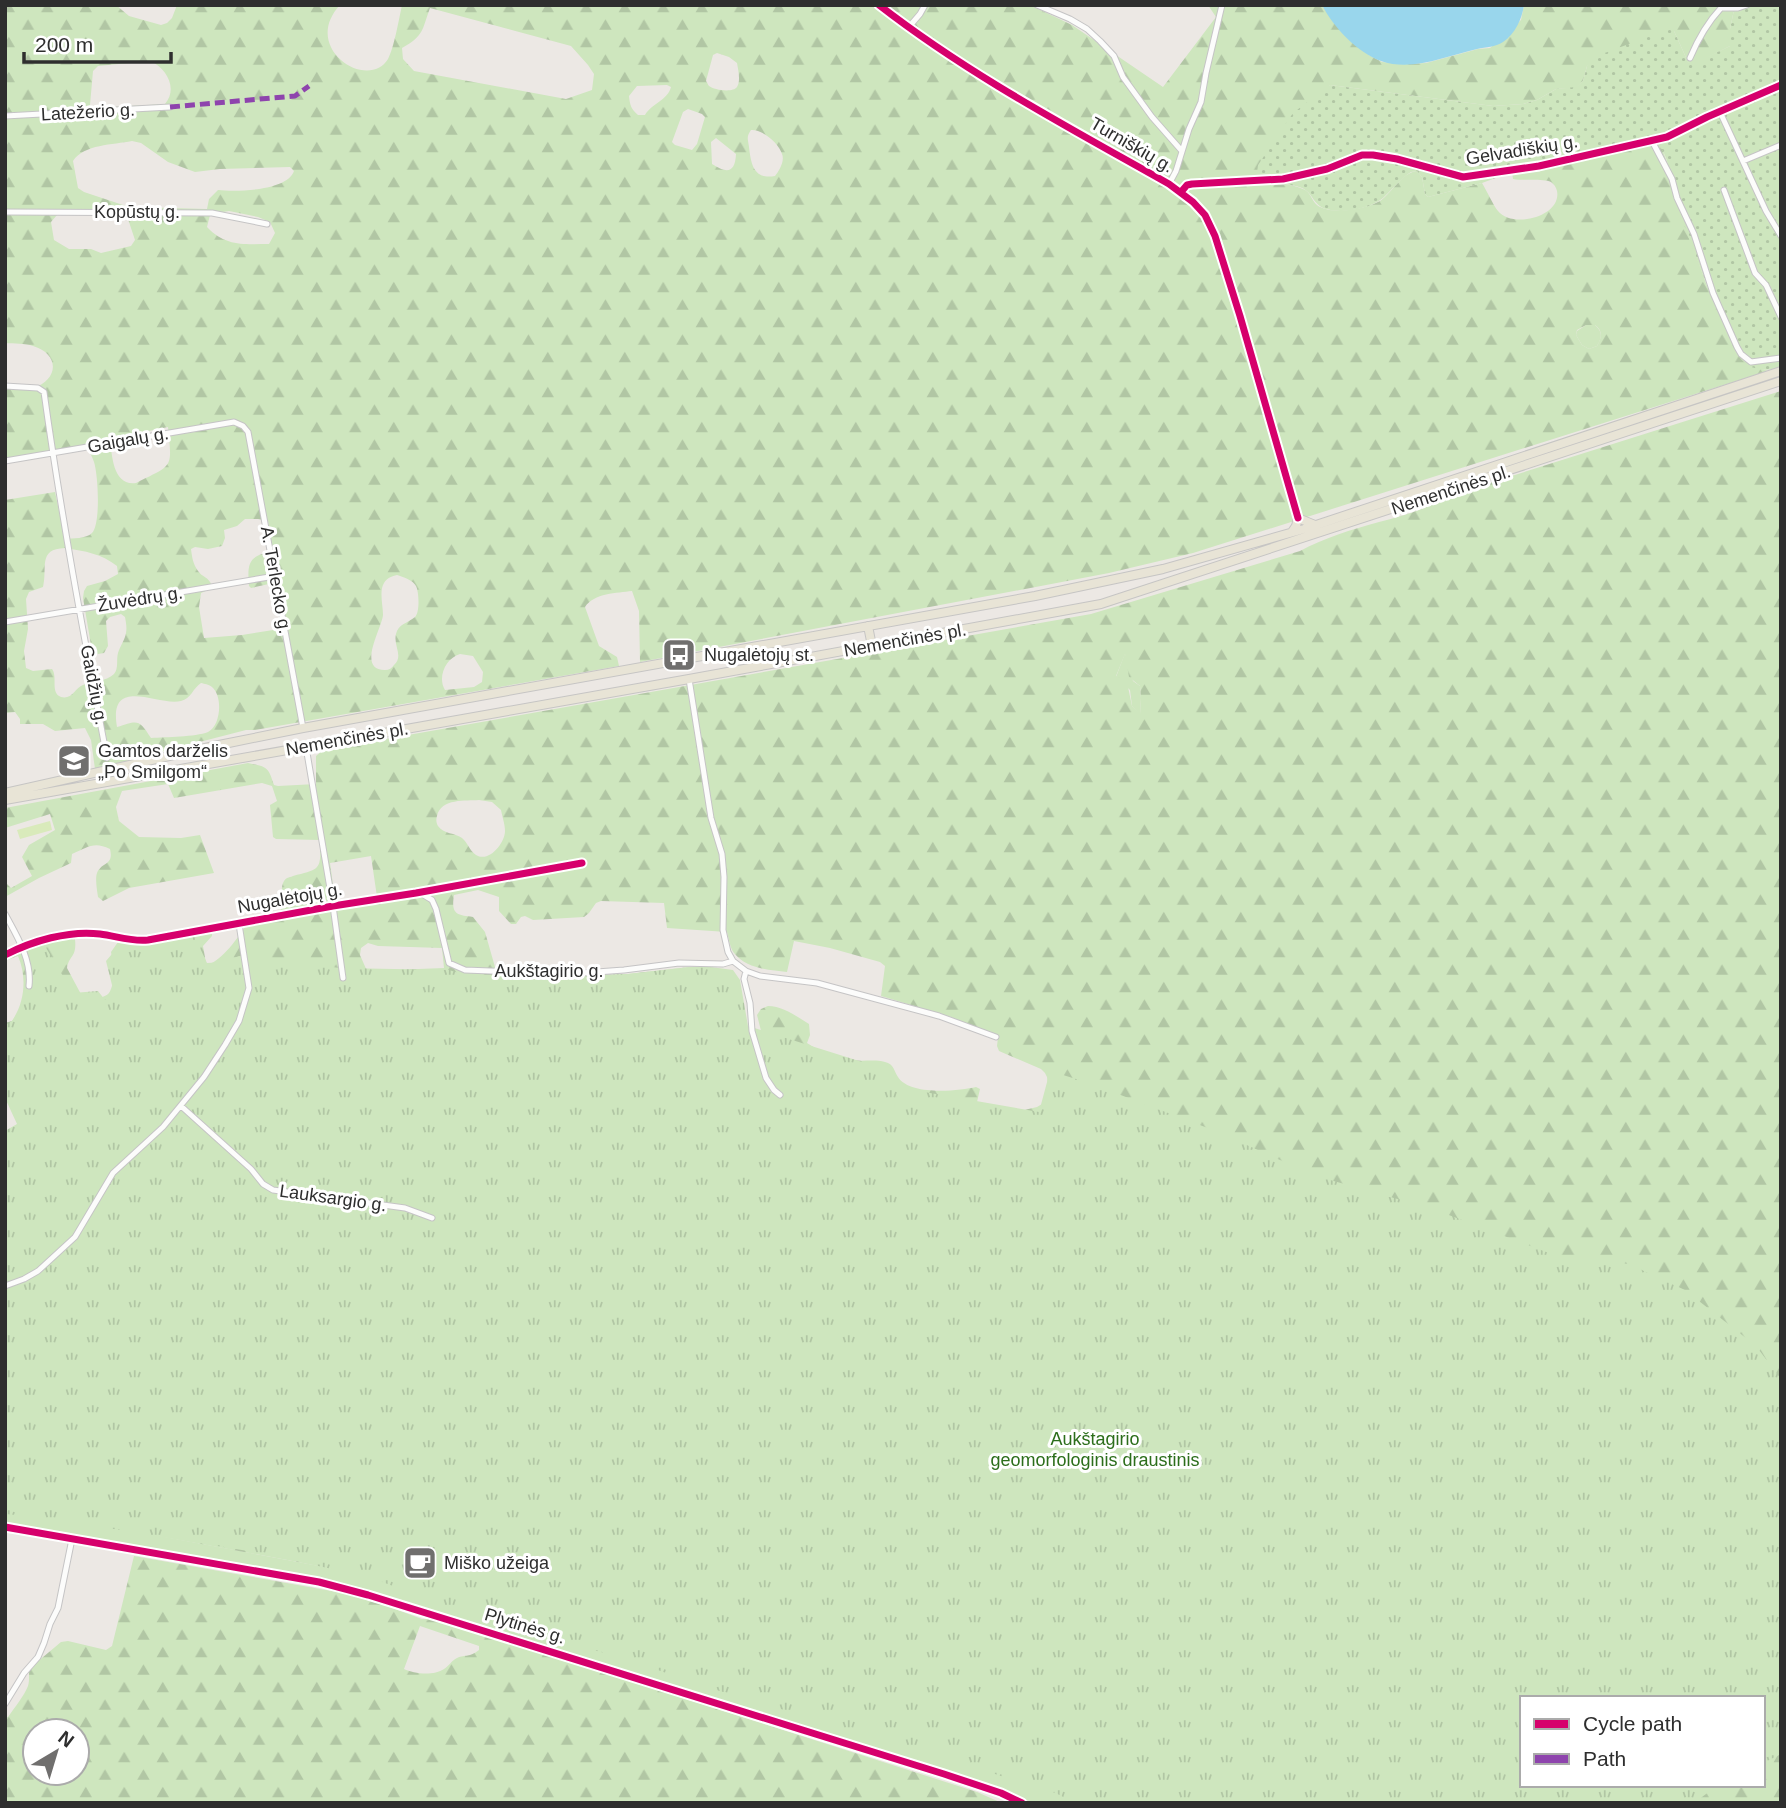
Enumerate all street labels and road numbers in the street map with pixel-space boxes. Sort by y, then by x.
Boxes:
street label: Latežerio g. [41,100,135,124]
street label: Turniškių g. [1087,113,1177,177]
street label: Gelvadiškių g. [1465,131,1579,169]
street label: Kopūstų g. [94,202,180,222]
street label: Gaigalų g. [86,423,170,457]
street label: Nemenčinės pl. [1389,461,1513,519]
street label: A. Terlecko g. [257,525,295,635]
street label: Žuvėdrų g. [96,582,184,616]
street label: Nemenčinės pl. [842,619,968,661]
street label: Gaidžių g. [76,643,112,727]
street label: Nemenčinės pl. [284,718,410,760]
street label: Nugalėtojų g. [236,879,344,917]
street label: Aukštagirio g. [494,961,604,981]
street label: Lauksargio g. [278,1181,388,1215]
street label: Plytinės g. [482,1604,568,1648]

